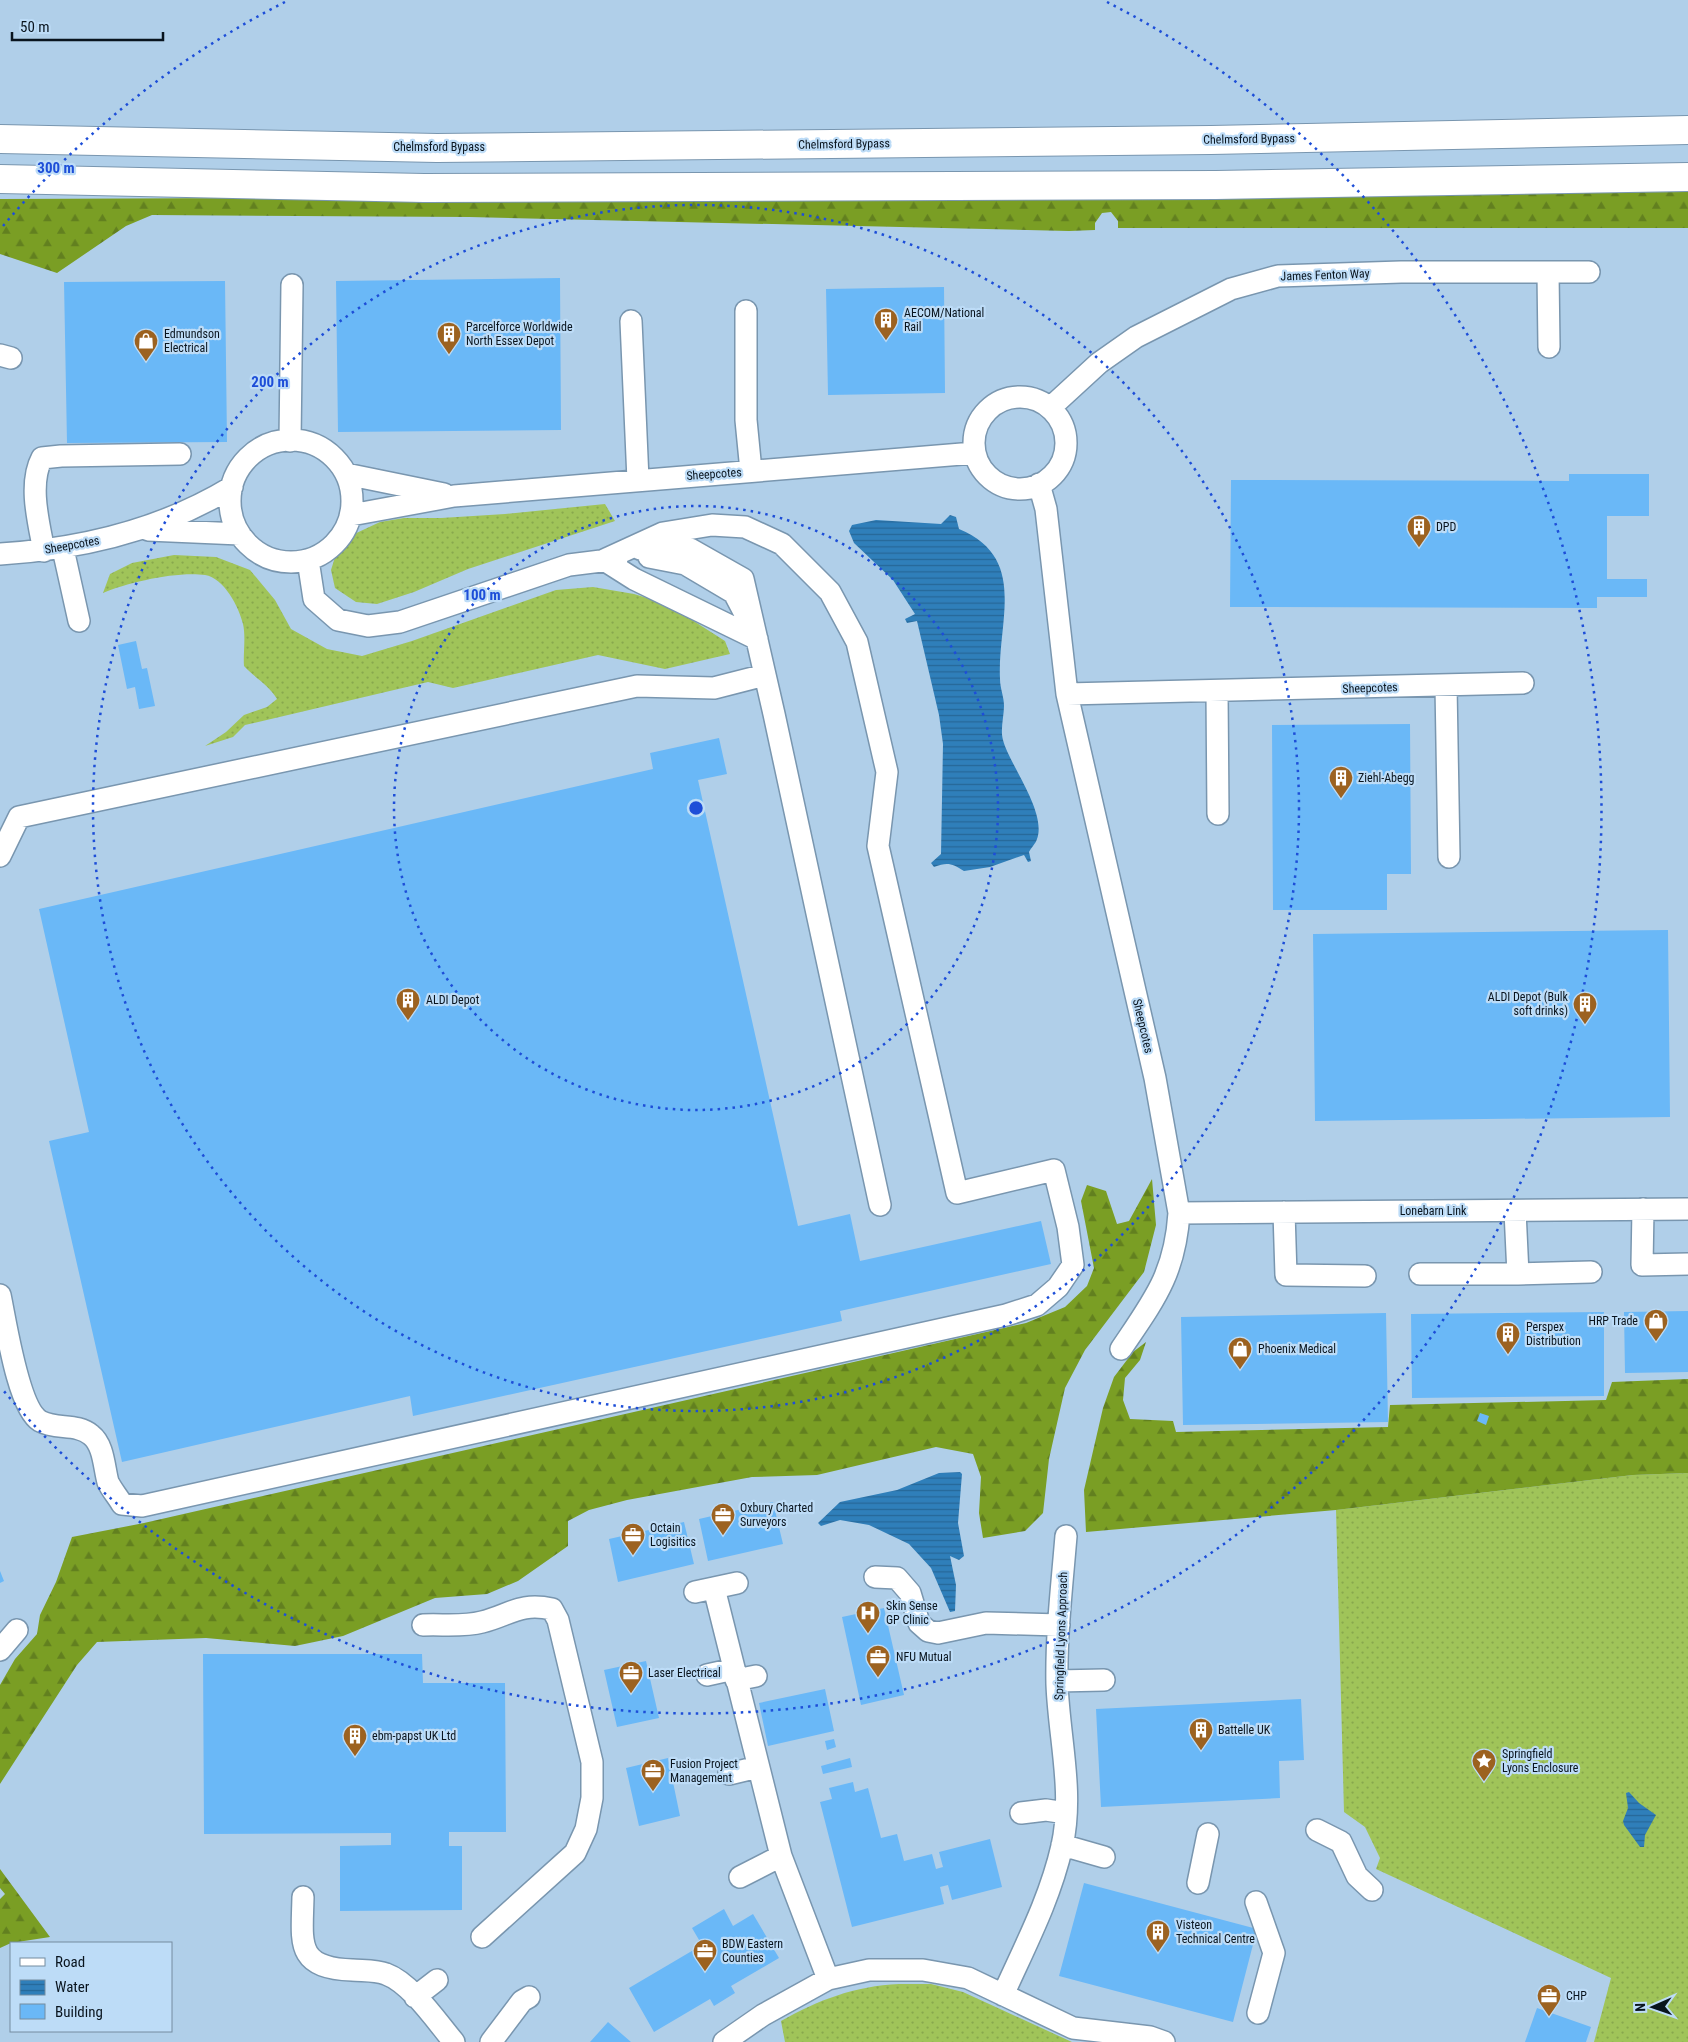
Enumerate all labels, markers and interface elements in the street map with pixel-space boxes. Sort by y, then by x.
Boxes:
scale bar [12,10,164,42]
text: 50 m [20,18,50,36]
street label: Chelmsford Bypass [1203,131,1295,147]
street label: Chelmsford Bypass [798,136,890,152]
street label: Chelmsford Bypass [393,140,485,154]
text: 300 m [37,159,75,177]
street label: James Fenton Way [1280,266,1370,284]
place label: AECOM/National Rail [904,306,984,334]
building icon: AECOM/National Rail [873,307,899,341]
place label: Parcelforce Worldwide North Essex Depot [466,320,573,348]
building icon: Parcelforce Worldwide North Essex Depot [436,321,462,355]
place label: Edmundson Electrical [164,327,220,355]
shop icon: Edmundson Electrical [133,328,159,362]
text: 200 m [251,373,289,391]
street label: Sheepcotes [686,465,742,483]
building icon: DPD [1406,514,1432,548]
place label: DPD [1436,520,1457,534]
street label: Sheepcotes [44,533,100,557]
text: 100 m [463,586,501,604]
street label: Sheepcotes [1342,680,1398,696]
building icon: Ziehl-Abegg [1328,765,1354,799]
place label: Ziehl-Abegg [1358,771,1415,785]
centre of rings [687,799,705,817]
building icon: ALDI Depot [395,987,421,1021]
place label: ALDI Depot (Bulk soft drinks) [1488,990,1569,1018]
building icon: ALDI Depot (Bulk soft drinks) [1572,991,1598,1025]
place label: ALDI Depot [426,993,480,1007]
street label: Sheepcotes [1130,997,1156,1055]
street label: Lonebarn Link [1400,1204,1467,1218]
shop icon: HRP Trade [1643,1308,1669,1342]
place label: HRP Trade [1588,1314,1638,1328]
place label: Perspex Distribution [1526,1320,1581,1348]
building icon: Perspex Distribution [1495,1321,1521,1355]
shop icon: Phoenix Medical [1227,1336,1253,1370]
place label: Phoenix Medical [1258,1342,1336,1356]
place label: Oxbury Charted Surveyors [740,1501,813,1529]
office icon: Oxbury Charted Surveyors [710,1502,736,1536]
place label: Octain Logisitics [650,1521,696,1549]
office icon: Octain Logisitics [620,1522,646,1556]
street label: Springfield Lyons Approach [1052,1571,1070,1700]
place label: Skin Sense GP Clinic [886,1599,938,1627]
hospital icon: Skin Sense GP Clinic [855,1600,881,1634]
office icon: NFU Mutual [865,1644,891,1678]
place label: NFU Mutual [896,1650,951,1664]
office icon: Laser Electrical [618,1660,644,1694]
place label: Laser Electrical [648,1666,721,1680]
building icon: Battelle UK [1188,1717,1214,1751]
building icon: ebm-papst UK Ltd [342,1723,368,1757]
place label: Battelle UK [1218,1723,1271,1737]
place label: ebm-papst UK Ltd [372,1729,456,1743]
place label: Springfield Lyons Enclosure [1502,1747,1579,1775]
place icon: Springfield Lyons Enclosure [1471,1748,1497,1782]
place label: Fusion Project Management [670,1757,738,1785]
office icon: Fusion Project Management [640,1758,666,1792]
place label: Visteon Technical Centre [1176,1918,1255,1946]
building icon: Visteon Technical Centre [1145,1919,1171,1953]
place label: BDW Eastern Counties [722,1937,783,1965]
office icon: BDW Eastern Counties [692,1938,718,1972]
legend [10,1942,172,2032]
text: Road [55,1953,85,1971]
text: Water [55,1978,90,1996]
north arrow [1628,1982,1678,2032]
office icon: CHP [1536,1983,1562,2017]
place label: CHP [1566,1989,1587,2003]
text: Building [55,2003,103,2021]
text: N [1632,2003,1648,2012]

